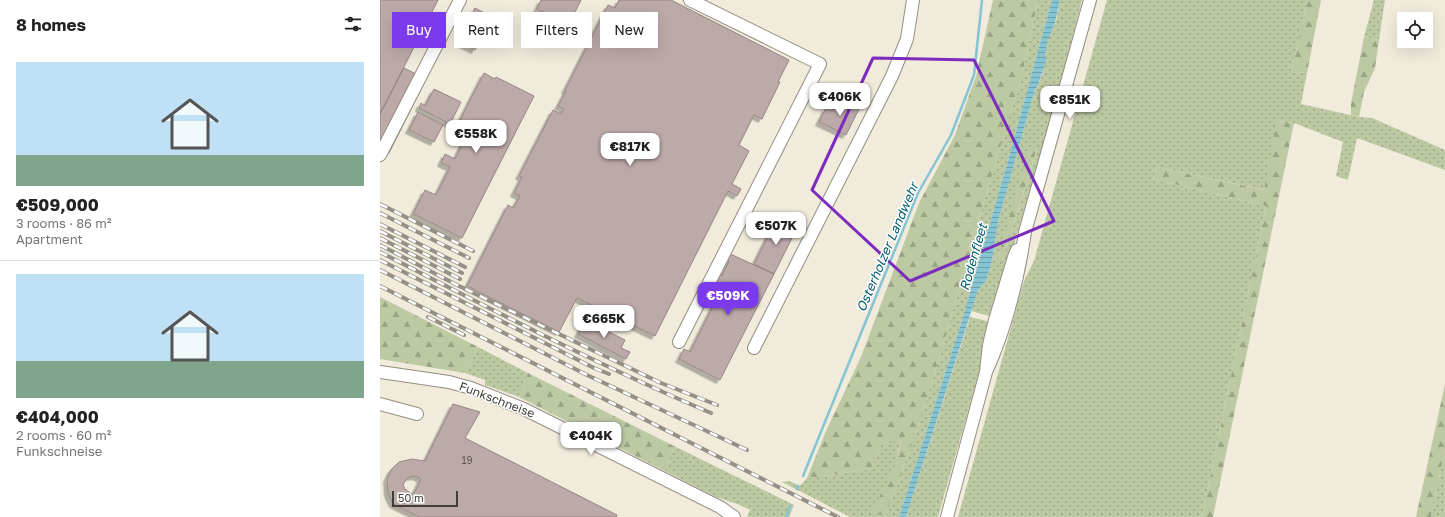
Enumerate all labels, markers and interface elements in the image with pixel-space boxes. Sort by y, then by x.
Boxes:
chip: Buy [392,12,446,48]
chip: Rent [454,12,513,48]
chip: Filters [521,12,592,48]
chip: New [600,12,658,48]
map controls [1397,12,1433,48]
button: locate [1397,12,1433,48]
icon: filters [342,13,364,35]
text: 8 homes [16,14,86,35]
pin: €406K [812,83,868,117]
pin: €851K [1042,86,1098,120]
icon: home [154,88,226,160]
text: €406K [818,88,862,104]
text: €851K [1049,91,1091,107]
pin: €558K [448,120,504,154]
text: €558K [455,125,497,141]
pin: €817K [602,133,658,167]
text: €817K [610,138,650,154]
water label: Osterholzer Landwehr [853,178,922,314]
text: €509,000 [16,194,99,215]
pin: €507K [748,212,804,246]
text: 3 rooms · 86 m² [16,215,111,231]
text: €507K [755,217,797,233]
water label: Rodenfleet [956,220,991,292]
text: Apartment [16,231,83,247]
pin: €509K [700,282,756,316]
text: €509K [706,287,750,303]
icon: home [154,300,226,372]
pin: €665K [576,305,632,339]
text: €665K [582,310,626,326]
street label: Funkschneise [457,378,537,421]
text: €404,000 [16,406,99,427]
pin: €404K [563,422,619,456]
text: 2 rooms · 60 m² [16,427,112,443]
text: €404K [569,427,613,443]
text: Funkschneise [16,443,102,459]
house number: 19 [462,454,472,466]
scale bar [392,489,458,508]
text: 50 m [398,491,424,504]

